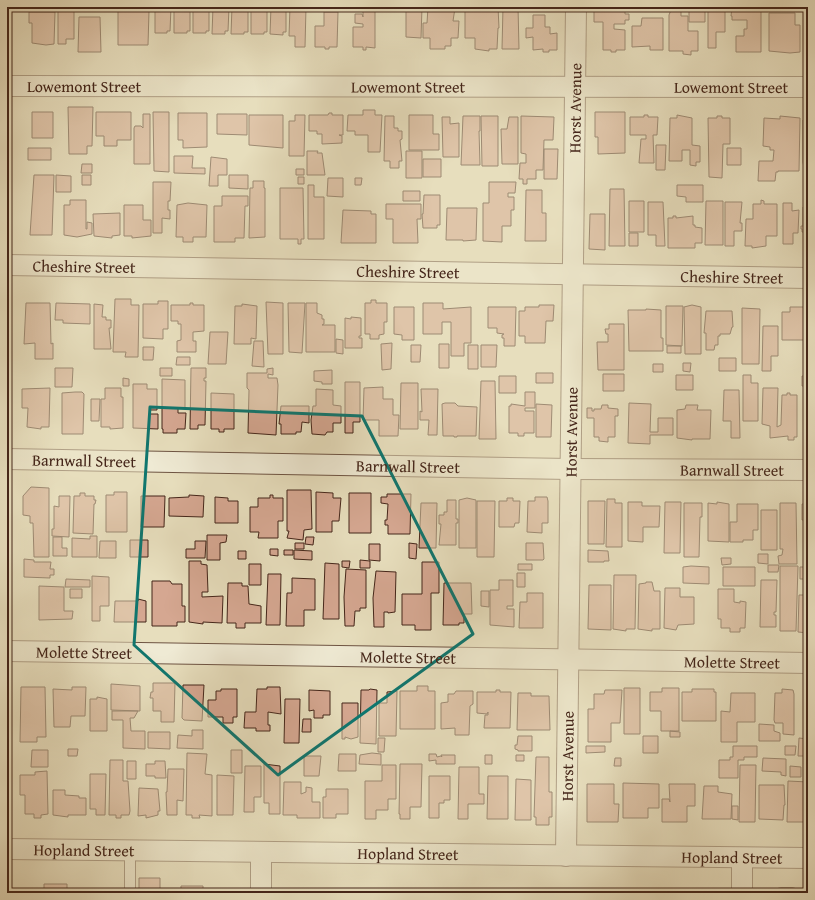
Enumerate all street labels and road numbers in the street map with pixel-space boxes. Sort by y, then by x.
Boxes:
street label: Horst Avenue [562,63,587,153]
street label: Lowemont Street [27,74,141,98]
street label: Lowemont Street [351,74,465,99]
street label: Lowemont Street [674,75,788,99]
street label: Cheshire Street [32,253,136,279]
street label: Cheshire Street [356,259,460,284]
street label: Cheshire Street [680,264,784,290]
street label: Horst Avenue [558,387,584,477]
street label: Barnwall Street [32,447,137,473]
street label: Barnwall Street [356,453,460,479]
street label: Barnwall Street [680,457,784,482]
street label: Molette Street [36,639,133,665]
street label: Molette Street [360,644,457,670]
street label: Molette Street [684,649,781,675]
street label: Horst Avenue [555,711,580,801]
street label: Hopland Street [33,837,135,862]
street label: Hopland Street [357,841,459,866]
street label: Hopland Street [681,845,783,870]

